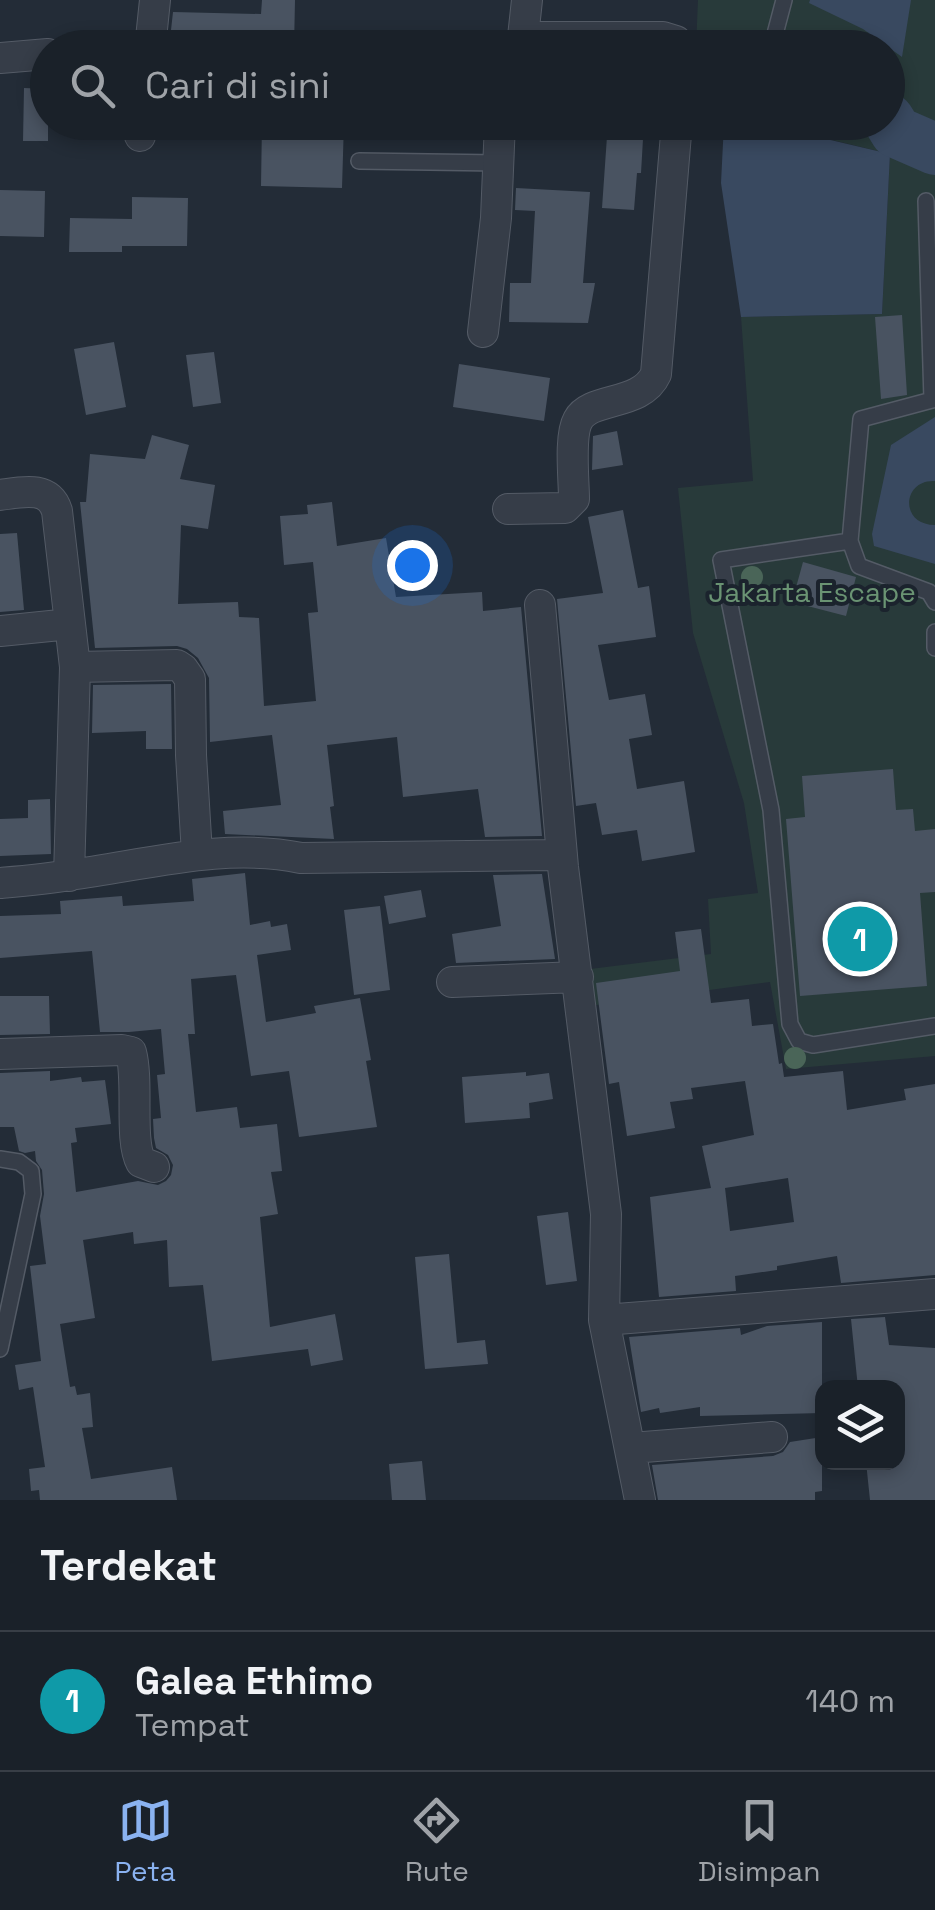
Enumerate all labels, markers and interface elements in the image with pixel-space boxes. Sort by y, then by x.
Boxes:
search box [30,30,905,140]
icon: search [65,58,120,113]
text: Cari di sini [145,61,330,109]
your location [387,540,438,591]
park label: Jakarta Escape [708,574,916,610]
pin: 1 [828,902,892,976]
map controls [815,1380,905,1470]
button: layers [815,1380,905,1470]
text: Terdekat [40,1539,217,1592]
text: Galea Ethimo [135,1657,373,1705]
text: 1 [65,1681,80,1721]
text: 140 m [805,1681,895,1721]
text: Tempat [135,1705,250,1745]
tab: Peta [115,1793,176,1889]
tab: Rute [405,1793,469,1889]
tab: Disimpan [698,1793,820,1889]

